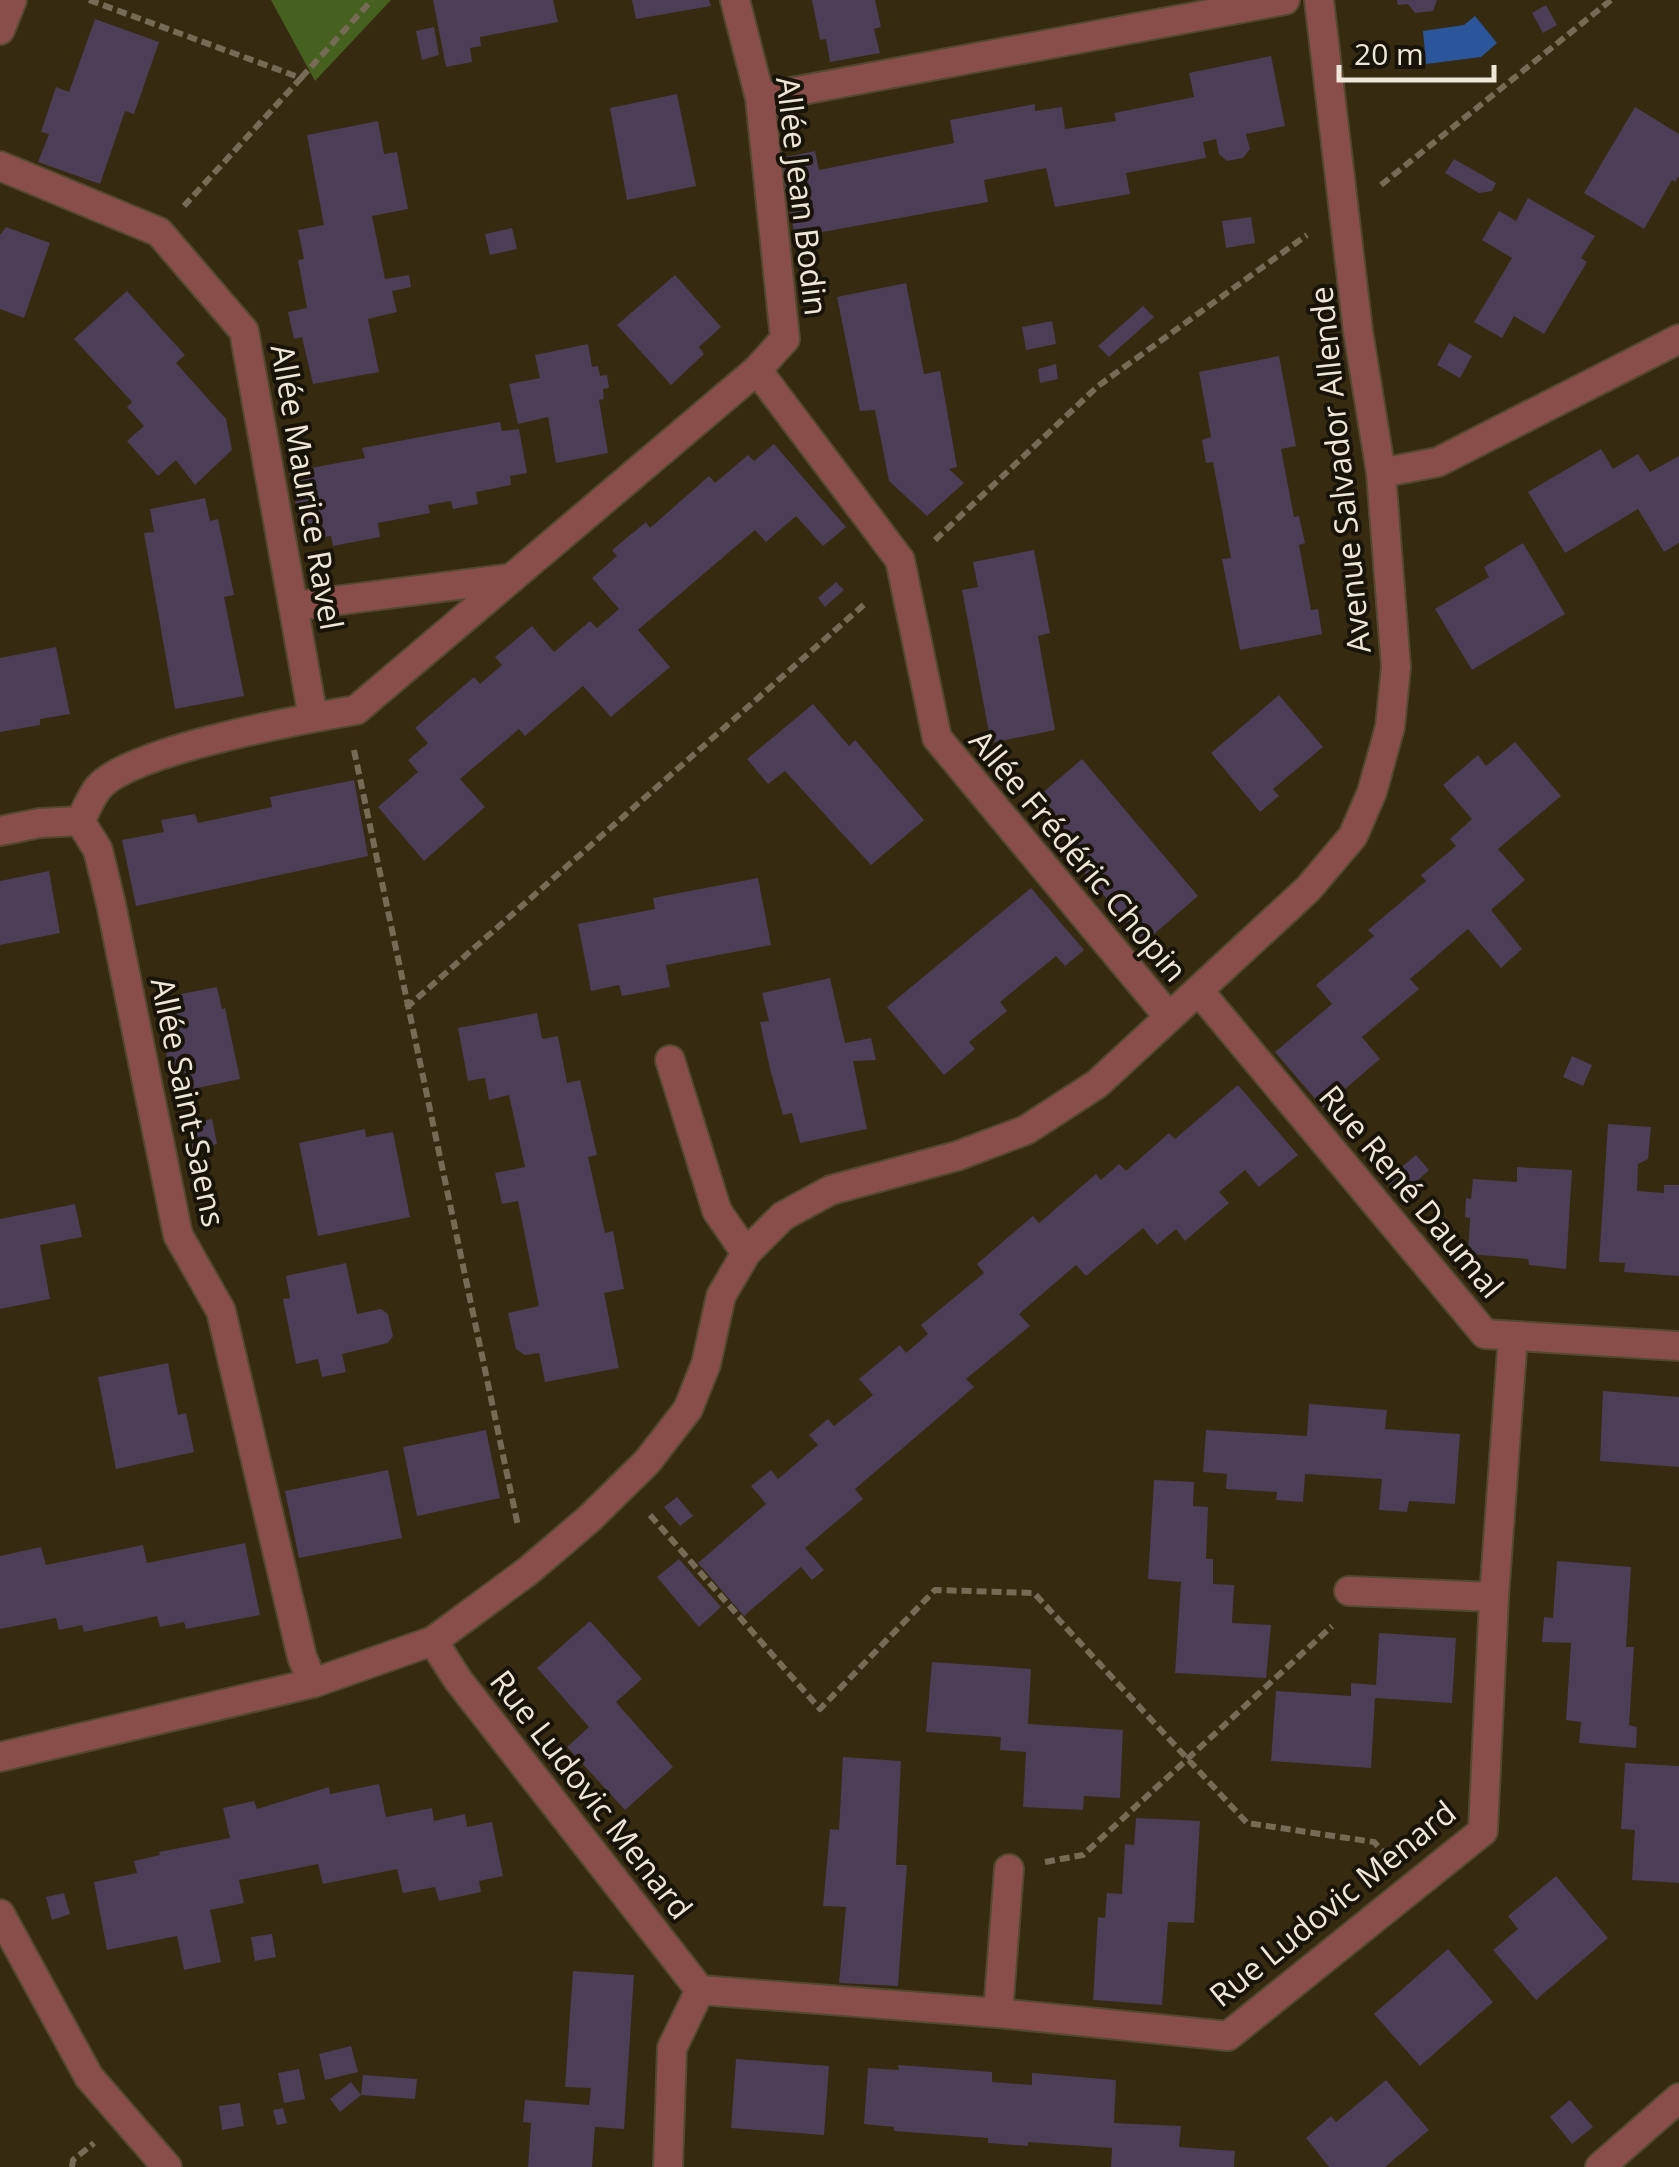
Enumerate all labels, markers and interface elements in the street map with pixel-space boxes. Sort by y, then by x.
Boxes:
scale bar [1339,20,1494,82]
text: 20 m [1354,33,1424,74]
street label: Allée Jean Bodin [767,74,839,318]
street label: Avenue Salvador Allende [1298,284,1380,656]
street label: Allée Maurice Ravel [262,341,354,633]
street label: Allée Frédéric Chopin [961,720,1197,990]
street label: Allée Saint-Saens [142,974,236,1230]
street label: Rue René Daumal [1310,1076,1514,1306]
street label: Rue Ludovic Menard [481,1660,703,1928]
street label: Rue Ludovic Menard [1200,1790,1464,2016]

